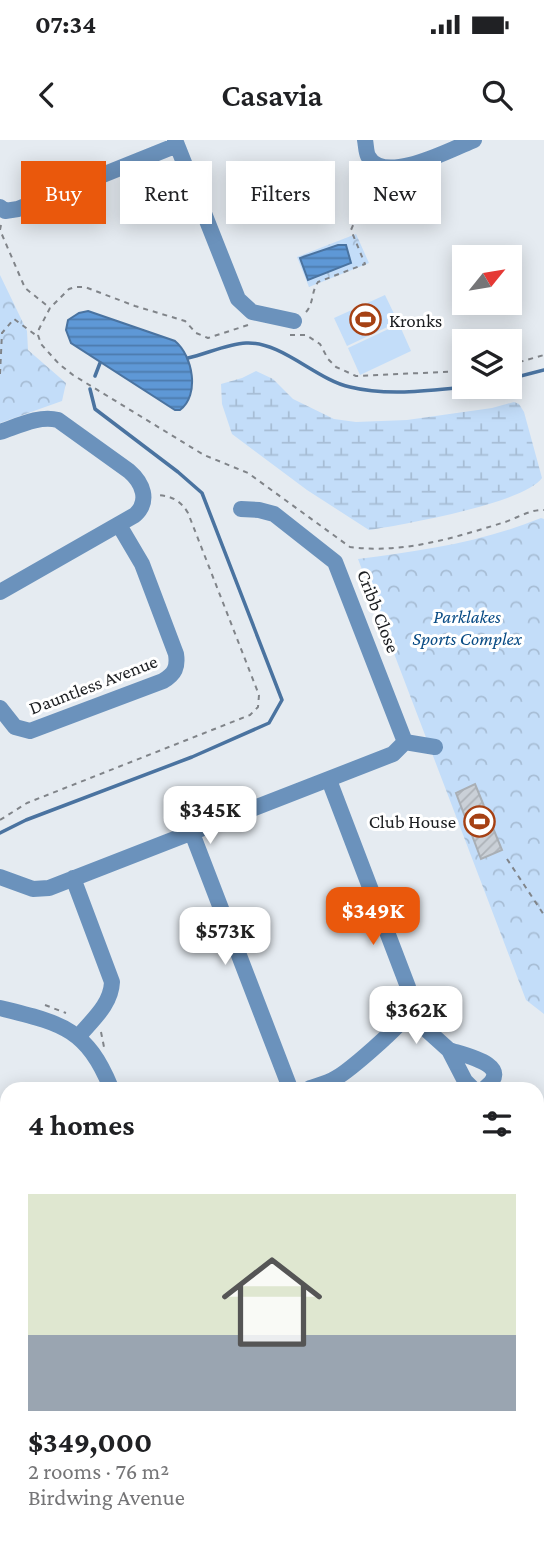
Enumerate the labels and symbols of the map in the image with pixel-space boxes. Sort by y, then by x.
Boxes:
north arrow [452,245,522,315]
sports icon: Kronks [349,303,383,337]
place label: Kronks [389,310,442,331]
street label: Cribb Close [353,567,404,656]
park label: Parklakes Sports Complex [412,606,523,649]
street label: Dauntless Avenue [26,650,160,719]
pin: $345K [161,786,259,846]
sports icon: Club House [462,804,496,838]
place label: Club House [369,811,456,832]
pin: $349K [324,888,422,947]
pin: $573K [176,908,274,967]
pin: $362K [367,986,465,1046]

